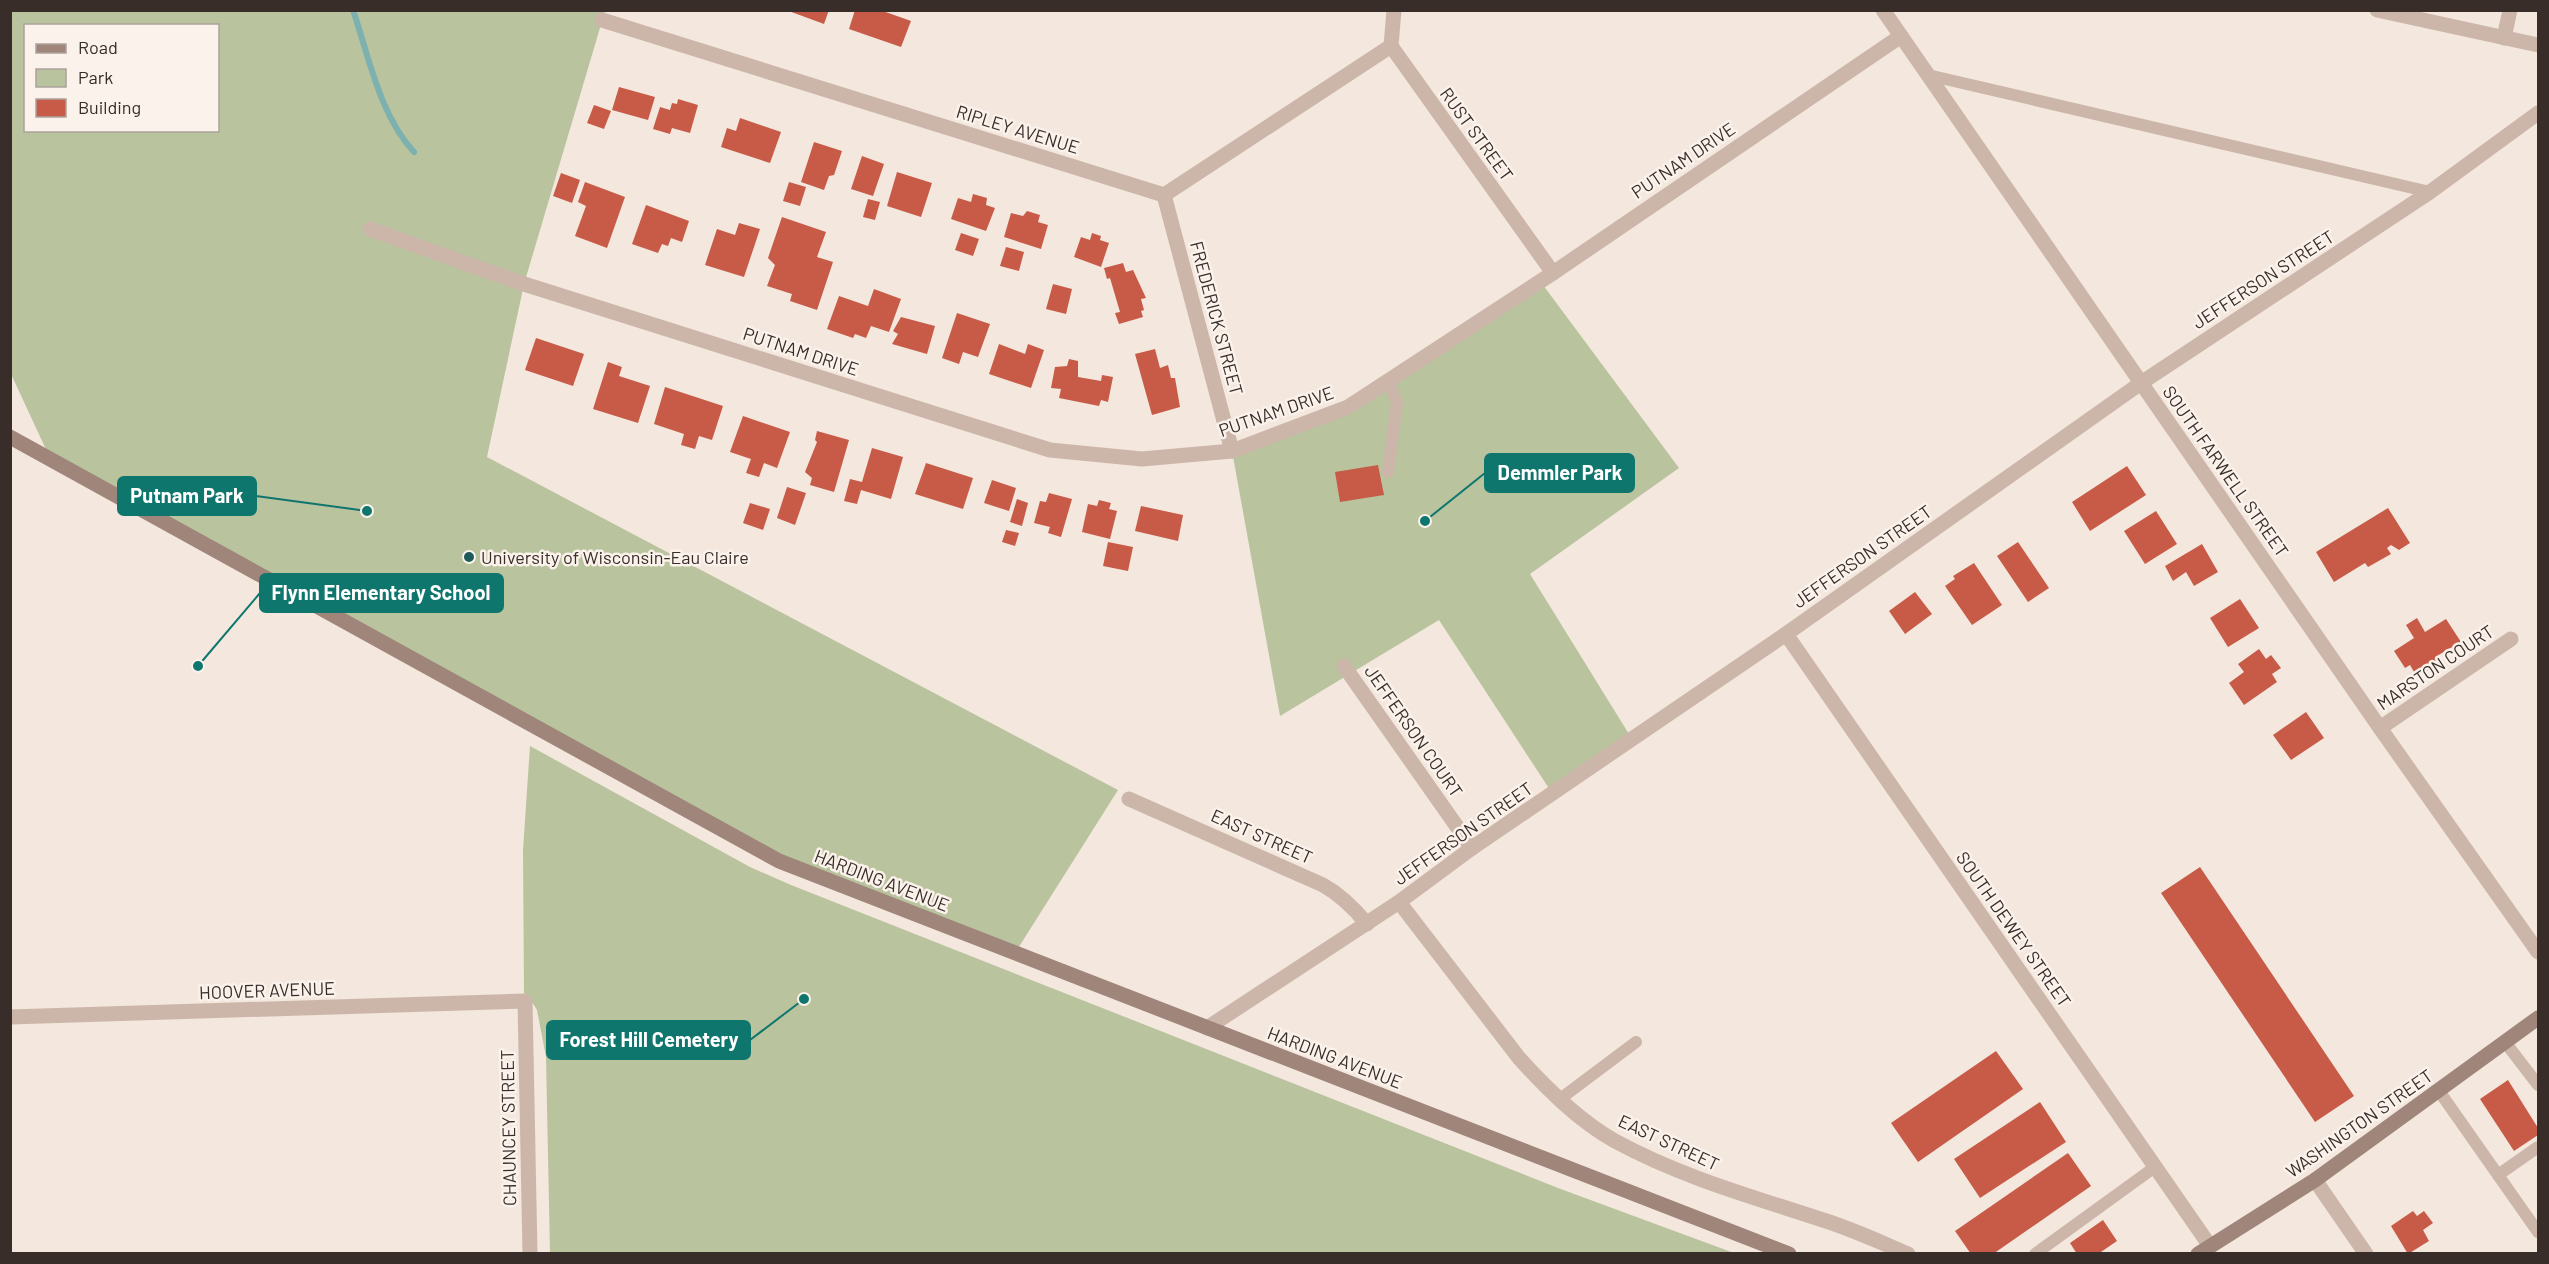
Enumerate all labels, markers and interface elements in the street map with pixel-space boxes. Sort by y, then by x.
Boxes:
legend [24,24,219,132]
text: Road [78,36,118,58]
text: Park [78,66,113,88]
street label: RUST STREET [1436,83,1518,185]
text: Building [78,96,141,118]
street label: RIPLEY AVENUE [954,100,1082,158]
street label: PUTNAM DRIVE [1627,117,1739,203]
street label: JEFFERSON STREET [2188,225,2338,333]
street label: FREDERICK STREET [1186,238,1248,398]
street label: PUTNAM DRIVE [740,322,862,380]
street label: PUTNAM DRIVE [1216,381,1336,441]
street label: SOUTH FARWELL STREET [2158,381,2294,561]
callout: Demmler Park [1485,454,1634,492]
text: Demmler Park [1498,460,1623,484]
callout: Putnam Park [118,477,256,515]
text: Putnam Park [130,483,244,507]
street label: JEFFERSON STREET [1788,500,1936,612]
place label: University of Wisconsin-Eau Claire [481,546,749,568]
marker: University of Wisconsin-Eau Claire [462,550,476,564]
callout: Flynn Elementary School [260,574,503,612]
text: Flynn Elementary School [272,580,490,604]
street label: MARSTON COURT [2372,620,2498,714]
street label: JEFFERSON COURT [1360,661,1468,801]
street label: JEFFERSON STREET [1389,777,1537,889]
street label: EAST STREET [1208,804,1316,868]
street label: HARDING AVENUE [812,844,952,916]
street label: SOUTH DEWEY STREET [1952,847,2076,1011]
street label: HOOVER AVENUE [199,977,335,1003]
callout: Forest Hill Cemetery [547,1021,750,1059]
street label: HARDING AVENUE [1265,1021,1405,1093]
text: Forest Hill Cemetery [559,1027,739,1051]
street label: CHAUNCEY STREET [496,1050,520,1206]
street label: WASHINGTON STREET [2281,1064,2437,1182]
street label: EAST STREET [1615,1109,1723,1175]

